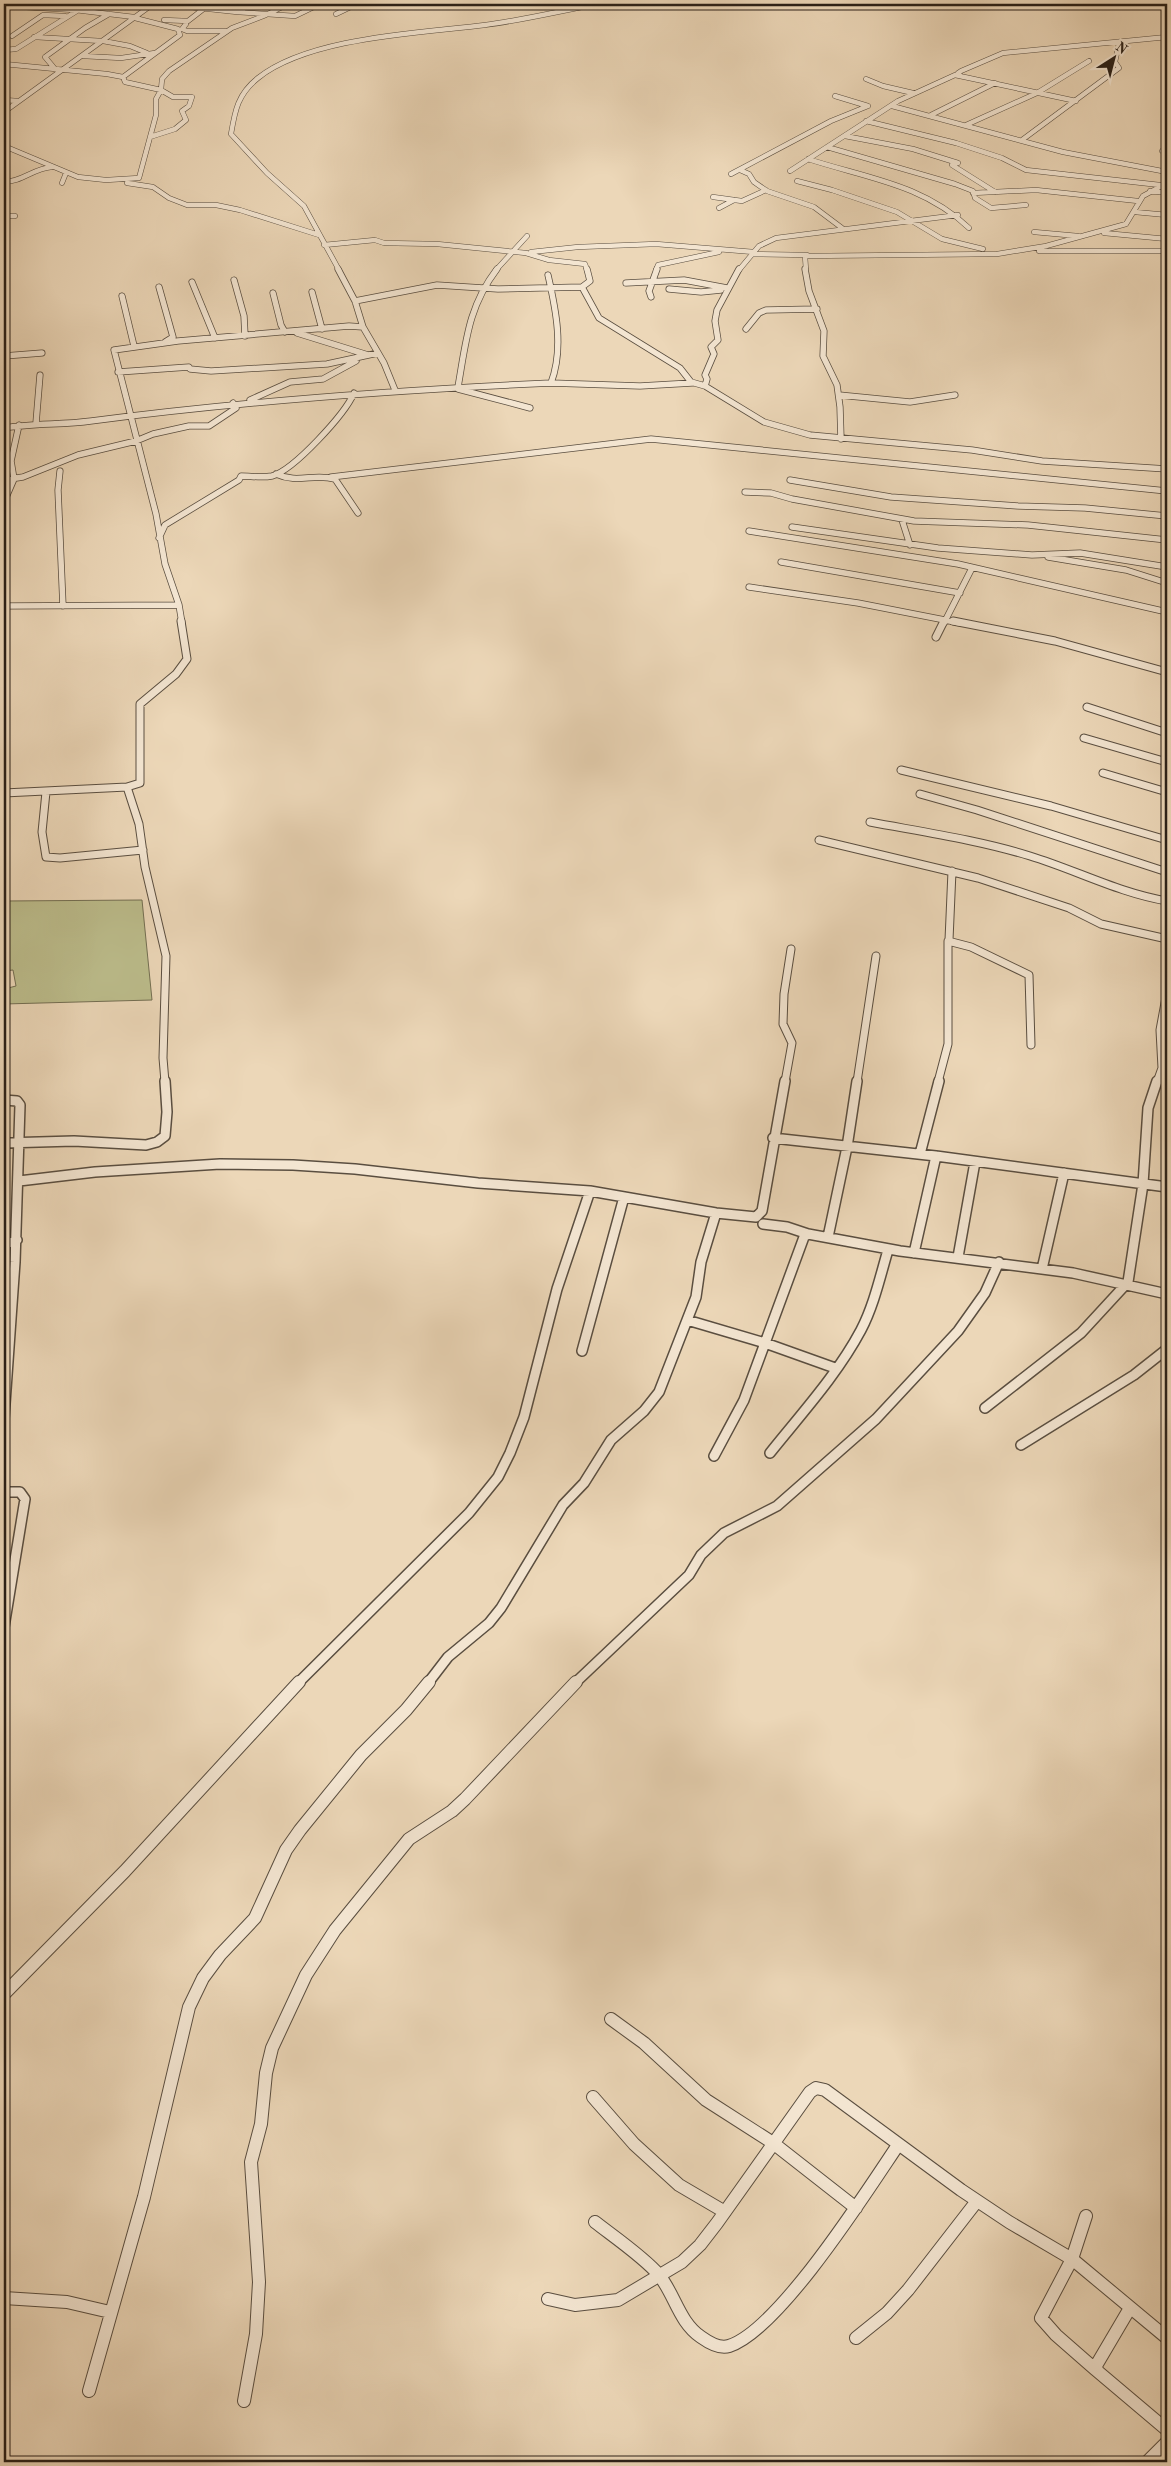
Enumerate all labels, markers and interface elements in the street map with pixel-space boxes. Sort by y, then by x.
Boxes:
north arrow [1088,32,1138,82]
text: N [1113,39,1130,57]

